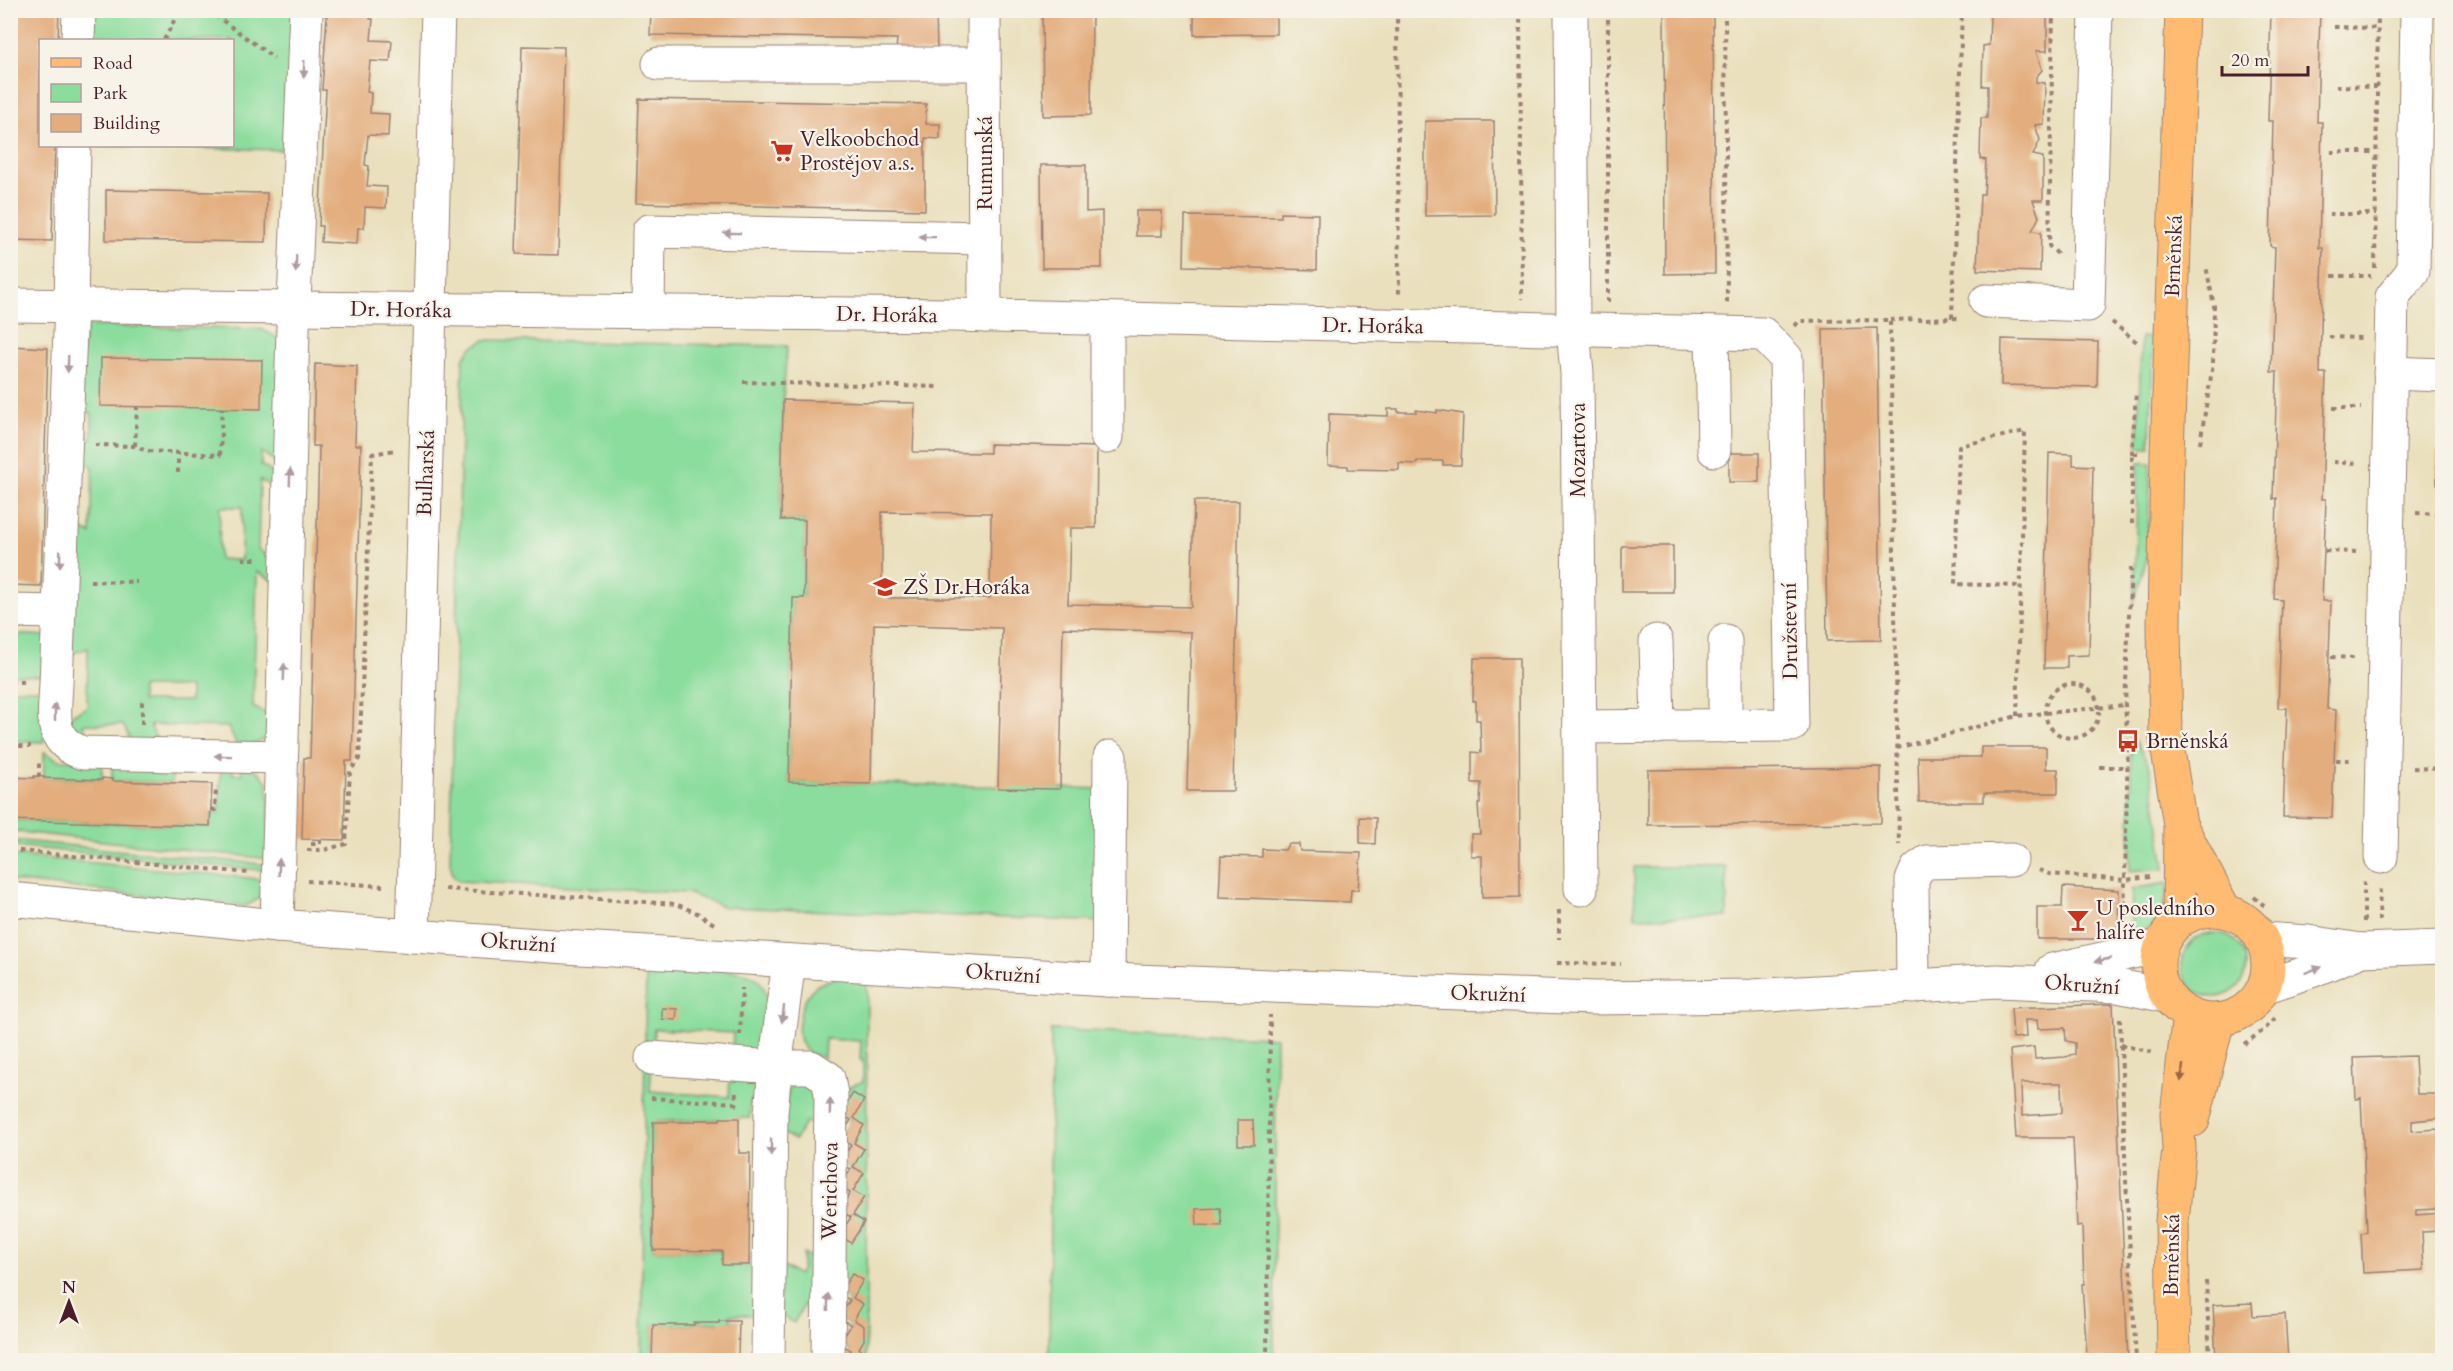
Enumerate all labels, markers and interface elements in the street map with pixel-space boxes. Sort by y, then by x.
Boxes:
legend [39,39,234,147]
scale bar [2222,39,2308,77]
text: 20 m [2231,48,2270,73]
text: Road [93,51,133,76]
one-way arrow [299,59,308,78]
text: Park [93,81,128,106]
text: Building [93,111,161,136]
street label: Rumunská [971,116,1000,210]
place label: Velkoobchod Prostějov a.s. [800,125,919,178]
supermarket icon: Velkoobchod Prostějov a.s. [769,138,795,164]
street label: Brněnská [2158,214,2190,298]
one-way arrow [722,228,741,238]
one-way arrow [917,232,936,242]
one-way arrow [291,254,300,273]
street label: Dr. Horáka [350,295,452,325]
street label: Dr. Horáka [836,300,938,330]
street label: Dr. Horáka [1322,311,1424,341]
one-way arrow [64,355,73,374]
street label: Mozartova [1564,403,1593,497]
street label: Bulharská [410,429,442,517]
one-way arrow [285,468,295,487]
one-way arrow [55,549,64,568]
place label: ZŠ Dr.Horáka [903,572,1030,602]
school or university icon: ZŠ Dr.Horáka [872,574,898,600]
street label: Družstevní [1775,582,1805,680]
one-way arrow [279,663,288,682]
one-way arrow [50,703,60,722]
place label: Brněnská [2146,727,2229,756]
bus stop icon: Brněnská [2115,728,2141,754]
one-way arrow [213,751,232,761]
one-way arrow [274,858,284,877]
place label: U posledního halíře [2096,894,2215,947]
bar icon: U posledního halíře [2065,907,2091,933]
street label: Okružní [479,926,557,960]
one-way arrow [2094,956,2113,965]
street label: Okružní [964,957,1042,991]
one-way arrow [2304,965,2322,974]
street label: Okružní [2043,968,2121,1002]
street label: Okružní [1450,978,1526,1010]
one-way arrow [778,1005,787,1024]
one-way arrow [2177,1064,2186,1083]
one-way arrow [826,1098,835,1117]
one-way arrow [766,1137,776,1156]
street label: Werichova [815,1142,845,1241]
street label: Brněnská [2157,1213,2187,1297]
north arrow [39,1272,99,1332]
text: N [62,1277,76,1299]
one-way arrow [824,1293,833,1312]

